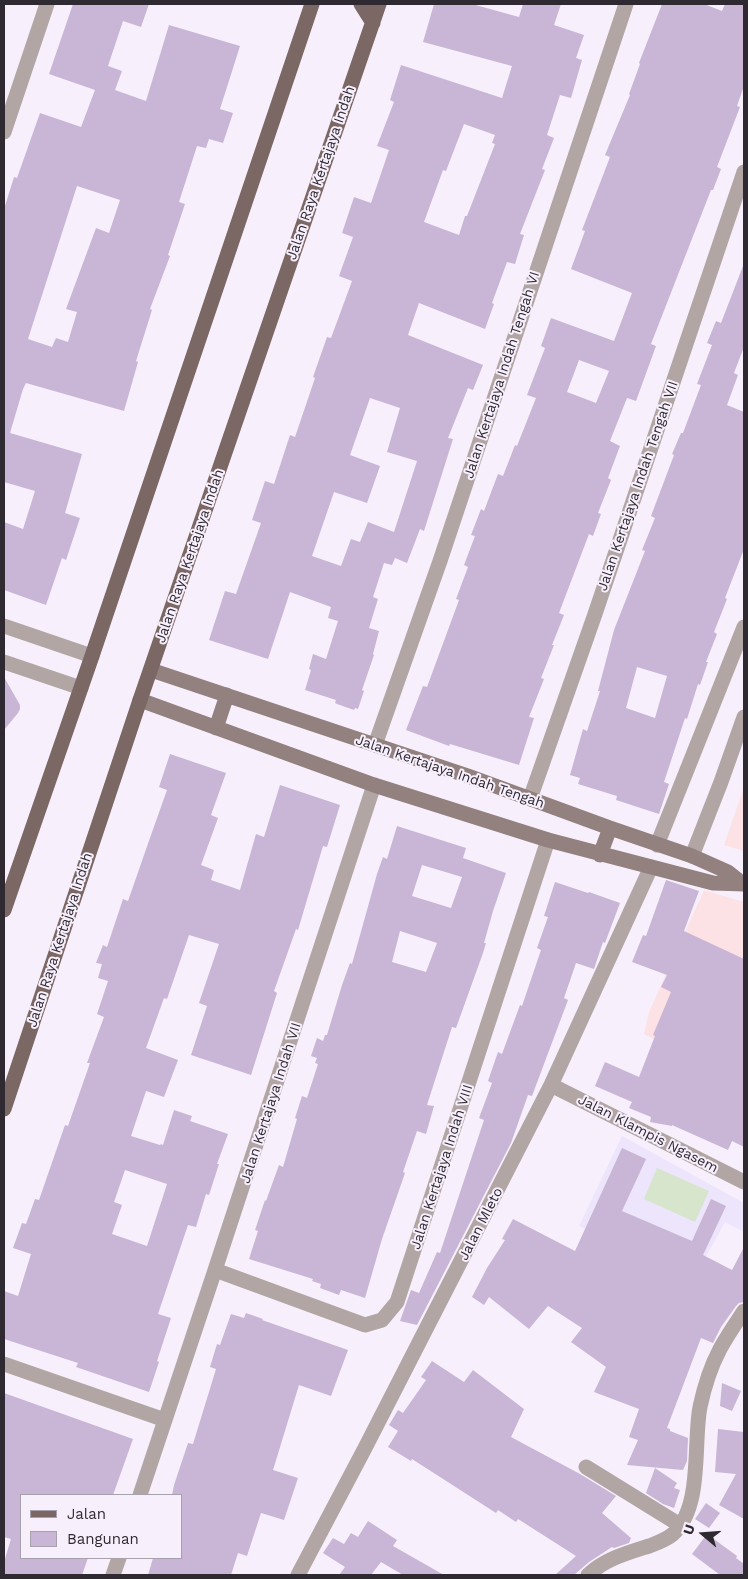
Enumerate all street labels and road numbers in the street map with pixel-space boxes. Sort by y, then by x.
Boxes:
street label: Jalan Raya Kertajaya Indah [283,84,359,262]
street label: Jalan Kertajaya Indah Tengah VI [461,269,543,481]
street label: Jalan Kertajaya Indah Tengah VII [594,379,682,593]
street label: Jalan Raya Kertajaya Indah [152,467,228,645]
street label: Jalan Kertajaya Indah Tengah [353,732,547,812]
street label: Jalan Raya Kertajaya Indah [24,851,96,1029]
street label: Jalan Kertajaya Indah VII [237,1020,305,1186]
street label: Jalan Kertajaya Indah VIII [407,1082,477,1252]
street label: Jalan Klampis Ngasem [575,1091,721,1177]
street label: Jalan Mleto [455,1185,507,1263]

